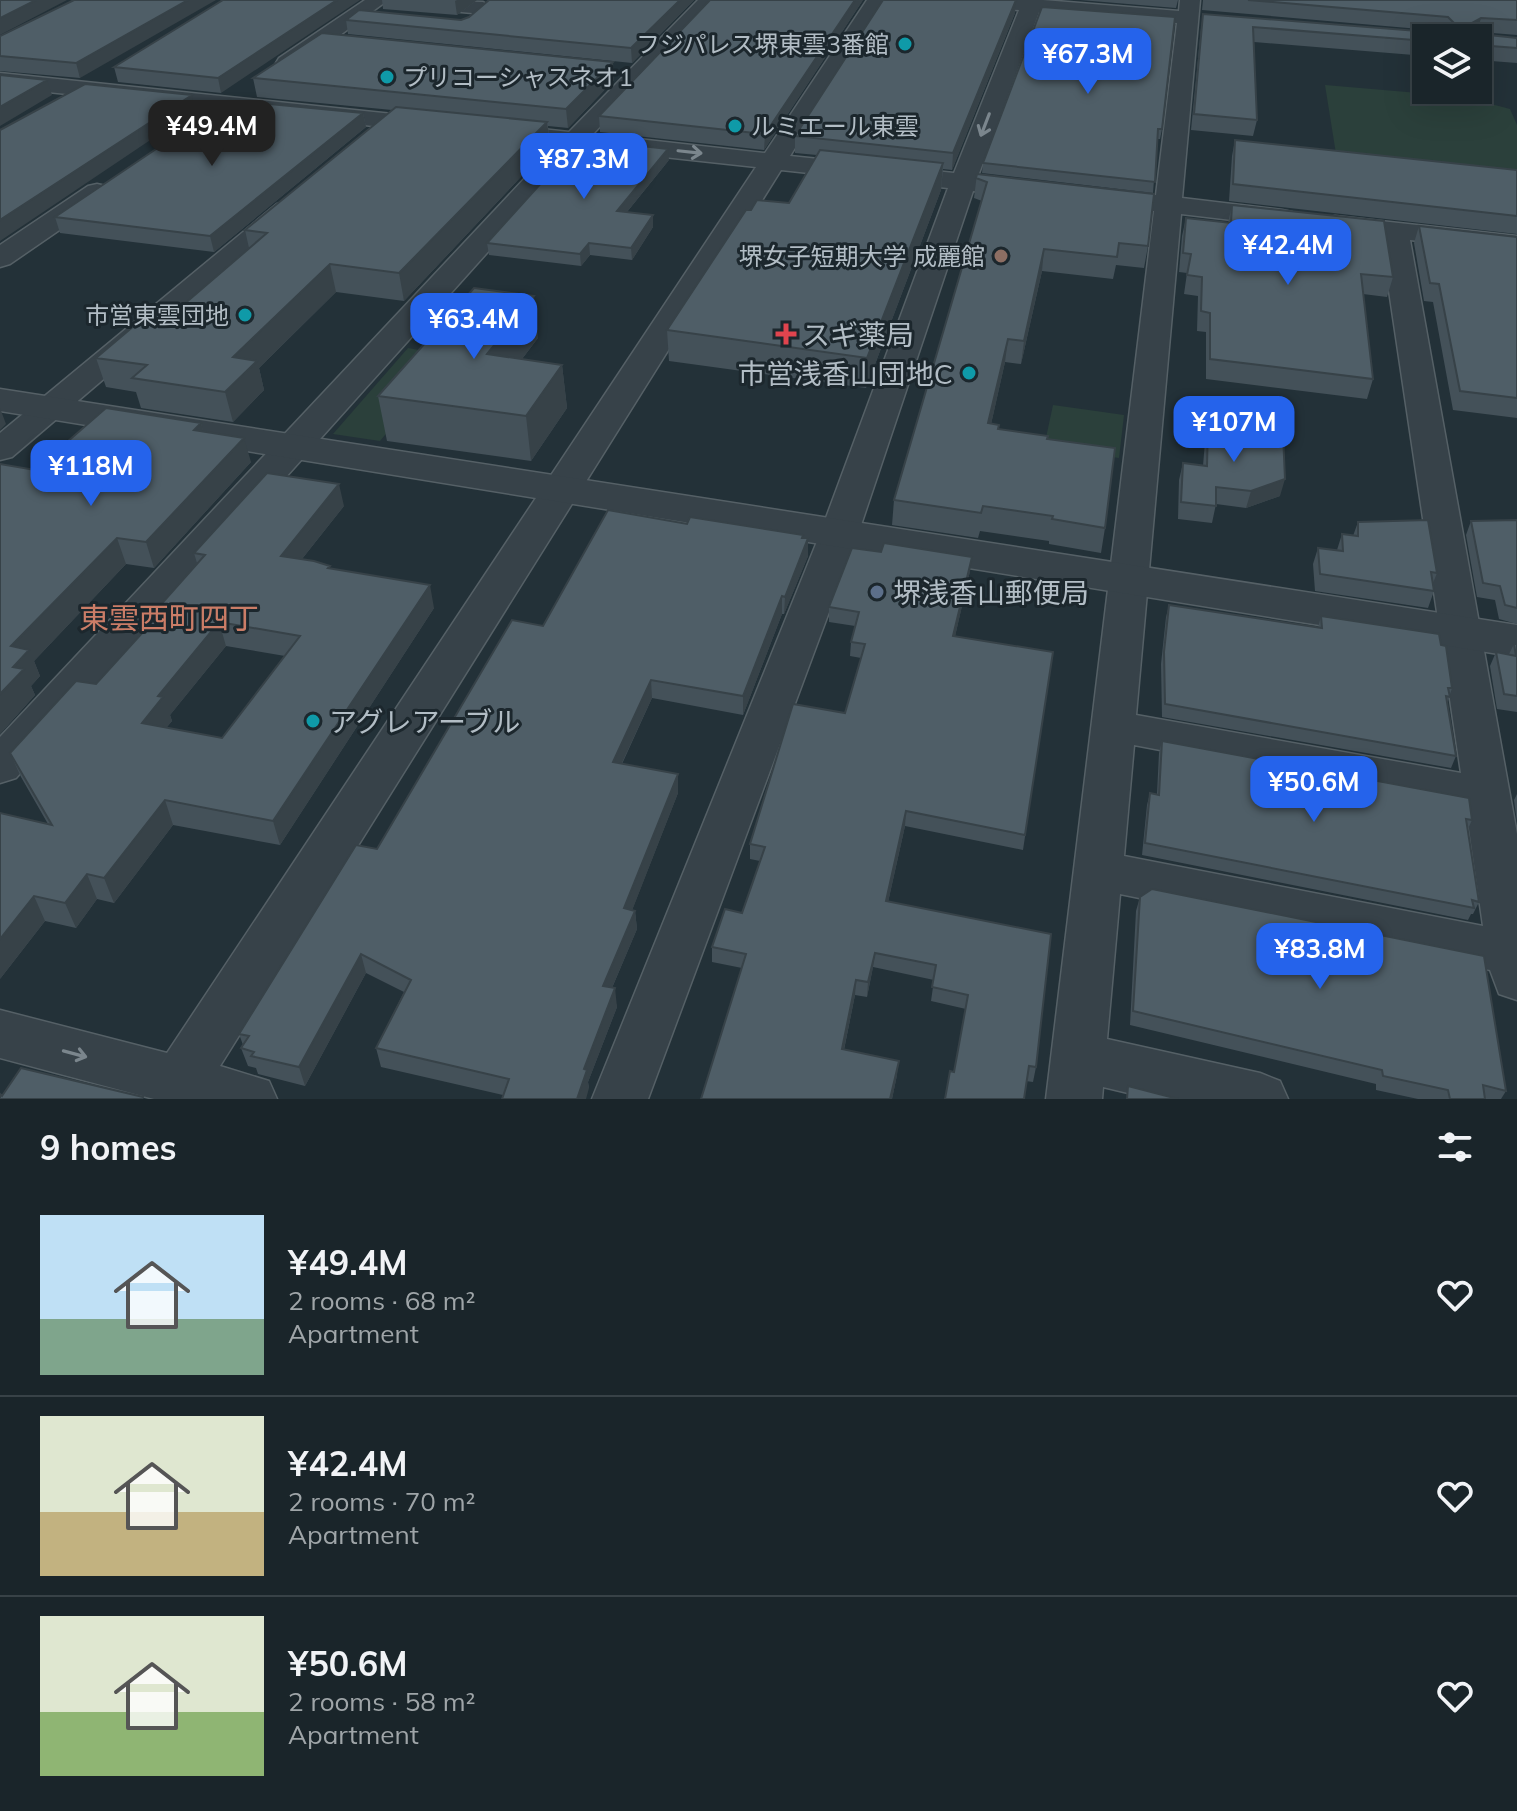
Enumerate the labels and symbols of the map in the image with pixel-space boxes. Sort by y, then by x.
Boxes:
pin: ¥67.3M [1023,28,1153,96]
place label: フジパレス堺東雲3番館 [636,29,889,59]
marker: フジパレス堺東雲3番館 [896,35,914,53]
place label: プリコーシャスネオ1 [403,62,633,92]
marker: プリコーシャスネオ1 [378,68,396,86]
pin: ¥49.4M [147,100,277,168]
place label: ルミエール東雲 [751,111,919,141]
one-way arrow [977,112,991,137]
marker: ルミエール東雲 [726,117,744,135]
pin: ¥87.3M [519,133,649,201]
one-way arrow [676,144,703,159]
pin: ¥42.4M [1223,219,1353,287]
place label: 堺女子短期大学 成麗館 [739,241,985,271]
marker: 堺女子短期大学 成麗館 [992,247,1010,265]
pin: ¥63.4M [409,293,539,361]
place label: 市営東雲団地 [85,300,229,330]
marker: 市営東雲団地 [236,306,254,324]
place label: スギ薬局 [802,317,914,352]
marker: スギ薬局 [777,325,795,343]
place label: 市営浅香山団地C [738,356,953,391]
marker: 市営浅香山団地C [960,364,978,382]
pin: ¥107M [1178,396,1290,464]
pin: ¥118M [35,440,147,508]
place label: 堺浅香山郵便局 [893,575,1089,610]
marker: 堺浅香山郵便局 [868,583,886,601]
district label: 東雲西町四丁 [79,599,259,637]
place label: アグレアーブル [329,704,520,739]
marker: アグレアーブル [304,712,322,730]
pin: ¥50.6M [1249,756,1379,824]
pin: ¥83.8M [1255,923,1385,991]
one-way arrow [62,1047,88,1062]

